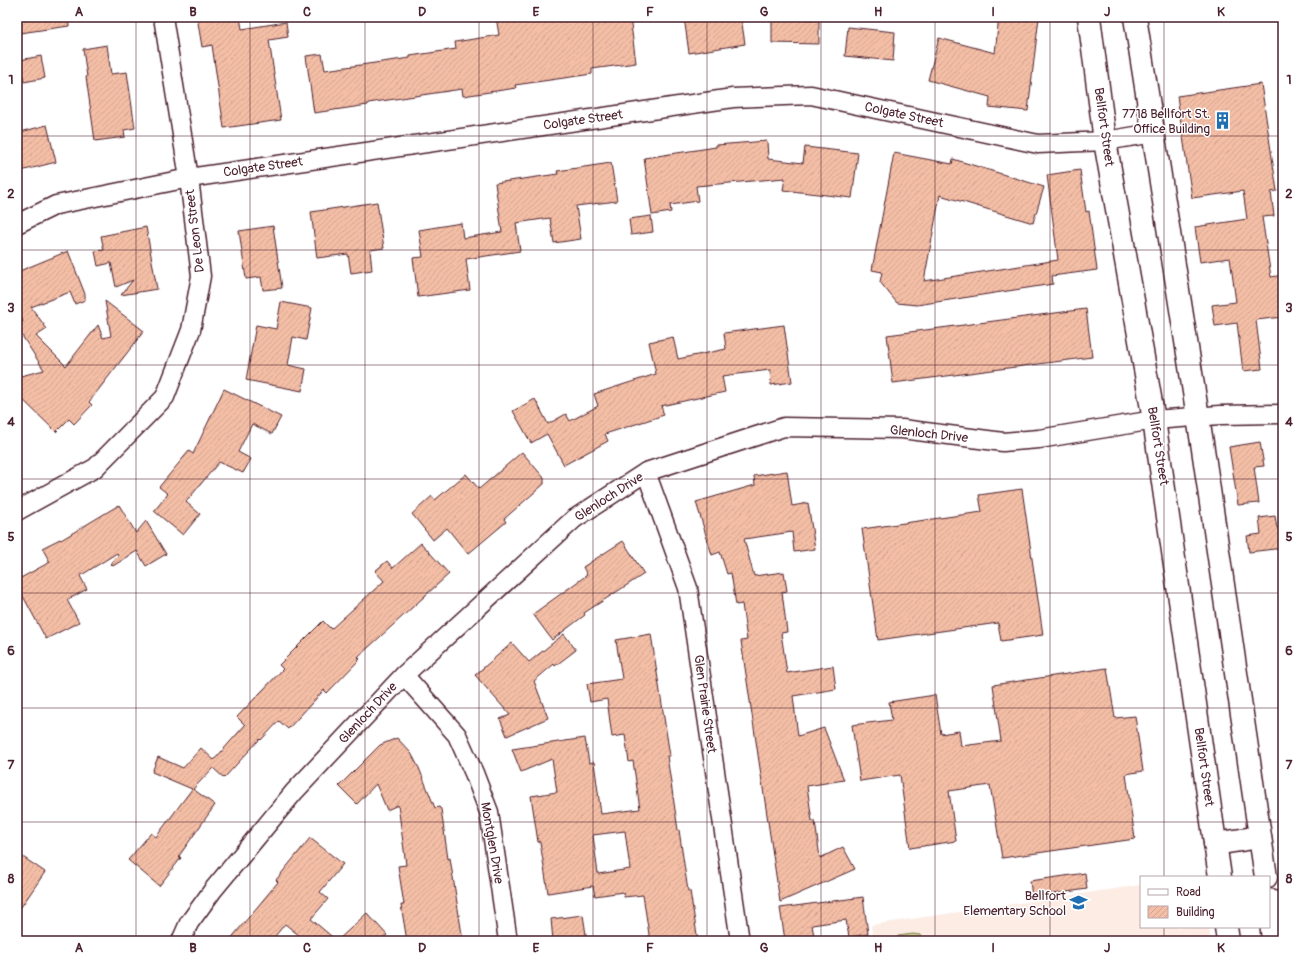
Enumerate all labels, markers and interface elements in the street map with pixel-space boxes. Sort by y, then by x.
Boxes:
text: A [75,4,84,20]
text: B [189,4,197,20]
text: C [303,4,311,20]
text: D [418,4,426,20]
text: E [533,4,540,20]
text: F [646,4,654,20]
text: G [760,4,769,20]
text: H [874,4,882,20]
text: I [991,4,995,20]
text: J [1104,4,1110,20]
text: K [1217,4,1225,20]
text: 1 [8,72,14,88]
text: 1 [1286,72,1292,88]
street label: Bellfort Street [1091,87,1118,168]
street label: Colgate Street [863,99,946,131]
street label: Colgate Street [542,106,624,133]
place label: 7718 Bellfort St. Office Building [1122,106,1210,137]
building icon: 7718 Bellfort St. Office Building [1213,111,1233,131]
street label: Colgate Street [222,153,304,180]
text: 2 [7,186,15,202]
text: 2 [1285,186,1293,202]
street label: De Leon Street [182,188,208,273]
text: 3 [7,300,15,316]
text: 3 [1285,300,1293,316]
street label: Bellfort Street [1144,406,1172,487]
text: 4 [7,414,15,430]
text: 4 [1285,414,1293,430]
street label: Glenloch Drive [889,422,969,446]
street label: Glenloch Drive [572,469,647,525]
text: 5 [7,529,15,545]
text: 5 [1285,529,1293,545]
text: 6 [7,643,15,659]
text: 6 [1285,643,1293,659]
street label: Glen Prairie Street [690,654,720,755]
street label: Glenloch Drive [335,678,401,747]
street label: Bellfort Street [1191,727,1218,808]
text: 7 [8,757,15,773]
text: 7 [1286,757,1293,773]
street label: Montglen Drive [477,801,507,886]
text: 8 [8,871,15,887]
text: 8 [1286,871,1293,887]
legend [1140,876,1270,928]
text: Road [1176,885,1201,900]
place label: Bellfort Elementary School [963,888,1067,919]
school or university icon: Bellfort Elementary School [1069,893,1089,913]
text: Building [1176,905,1215,920]
text: A [75,940,84,956]
text: B [189,940,197,956]
text: C [303,940,311,956]
text: D [418,940,426,956]
text: E [533,940,540,956]
text: F [646,940,654,956]
text: G [760,940,769,956]
text: H [874,940,882,956]
text: I [991,940,995,956]
text: J [1104,940,1110,956]
text: K [1217,940,1225,956]

